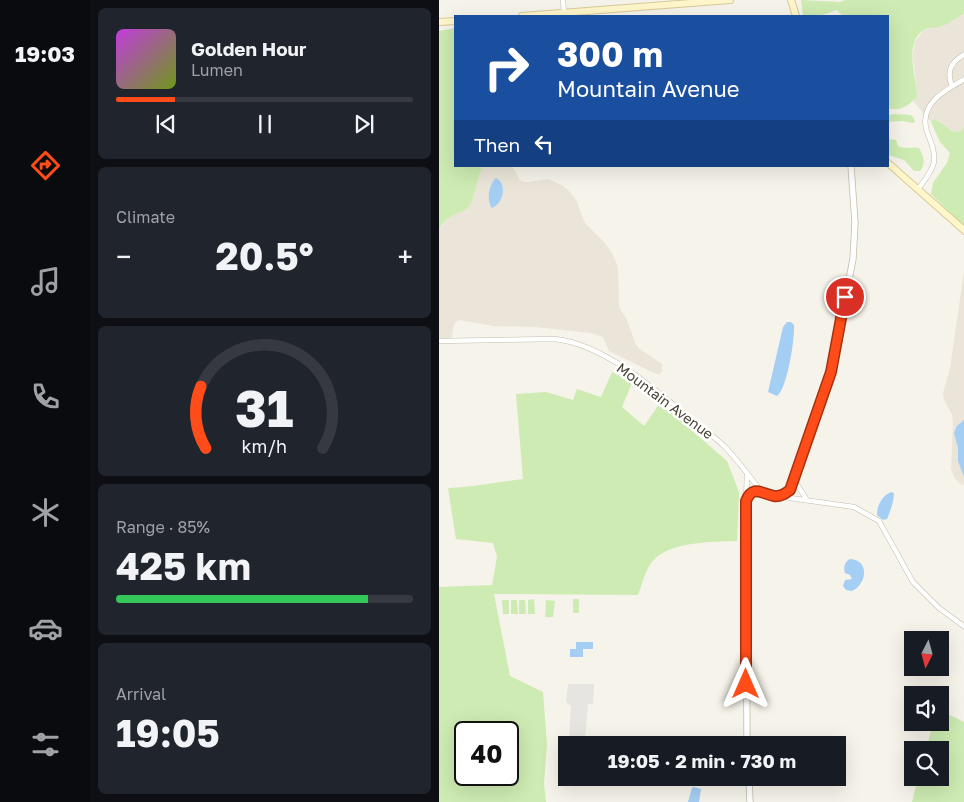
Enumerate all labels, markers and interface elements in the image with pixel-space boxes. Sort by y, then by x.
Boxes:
text: 300 m [557,33,663,75]
icon: right [474,35,539,100]
text: Golden Hour [191,37,306,60]
text: 19:03 [15,40,75,67]
text: Lumen [191,60,243,80]
text: Mountain Avenue [557,75,740,102]
icon: previous [152,110,180,138]
icon: pause [251,110,279,138]
icon: next [350,110,378,138]
icon: left [530,130,558,158]
text: Then [474,133,520,156]
icon: directions [28,148,63,183]
text: Climate [116,207,175,227]
text: 20.5° [215,233,314,278]
text: − [116,240,131,273]
text: + [398,240,413,273]
icon: music [28,264,63,299]
pin [824,276,866,318]
icon: arrive [831,283,859,311]
street label: Mountain Avenue [614,359,717,442]
text: 31 [235,376,294,438]
icon: phone [28,379,63,414]
text: km/h [242,435,287,457]
icon: climate [28,495,63,530]
text: Range · 85% [116,517,210,537]
text: 425 km [116,543,251,588]
icon: car [28,611,63,646]
north arrow [904,631,949,676]
map controls [904,631,949,786]
position arrow [719,657,771,709]
text: Arrival [116,684,166,704]
button: sound [904,686,949,731]
text: 19:05 [116,710,220,755]
speed limit sign: 40 [454,721,519,786]
icon: filters [28,727,63,762]
button: search [904,741,949,786]
text: 19:05 · 2 min · 730 m [608,749,796,772]

